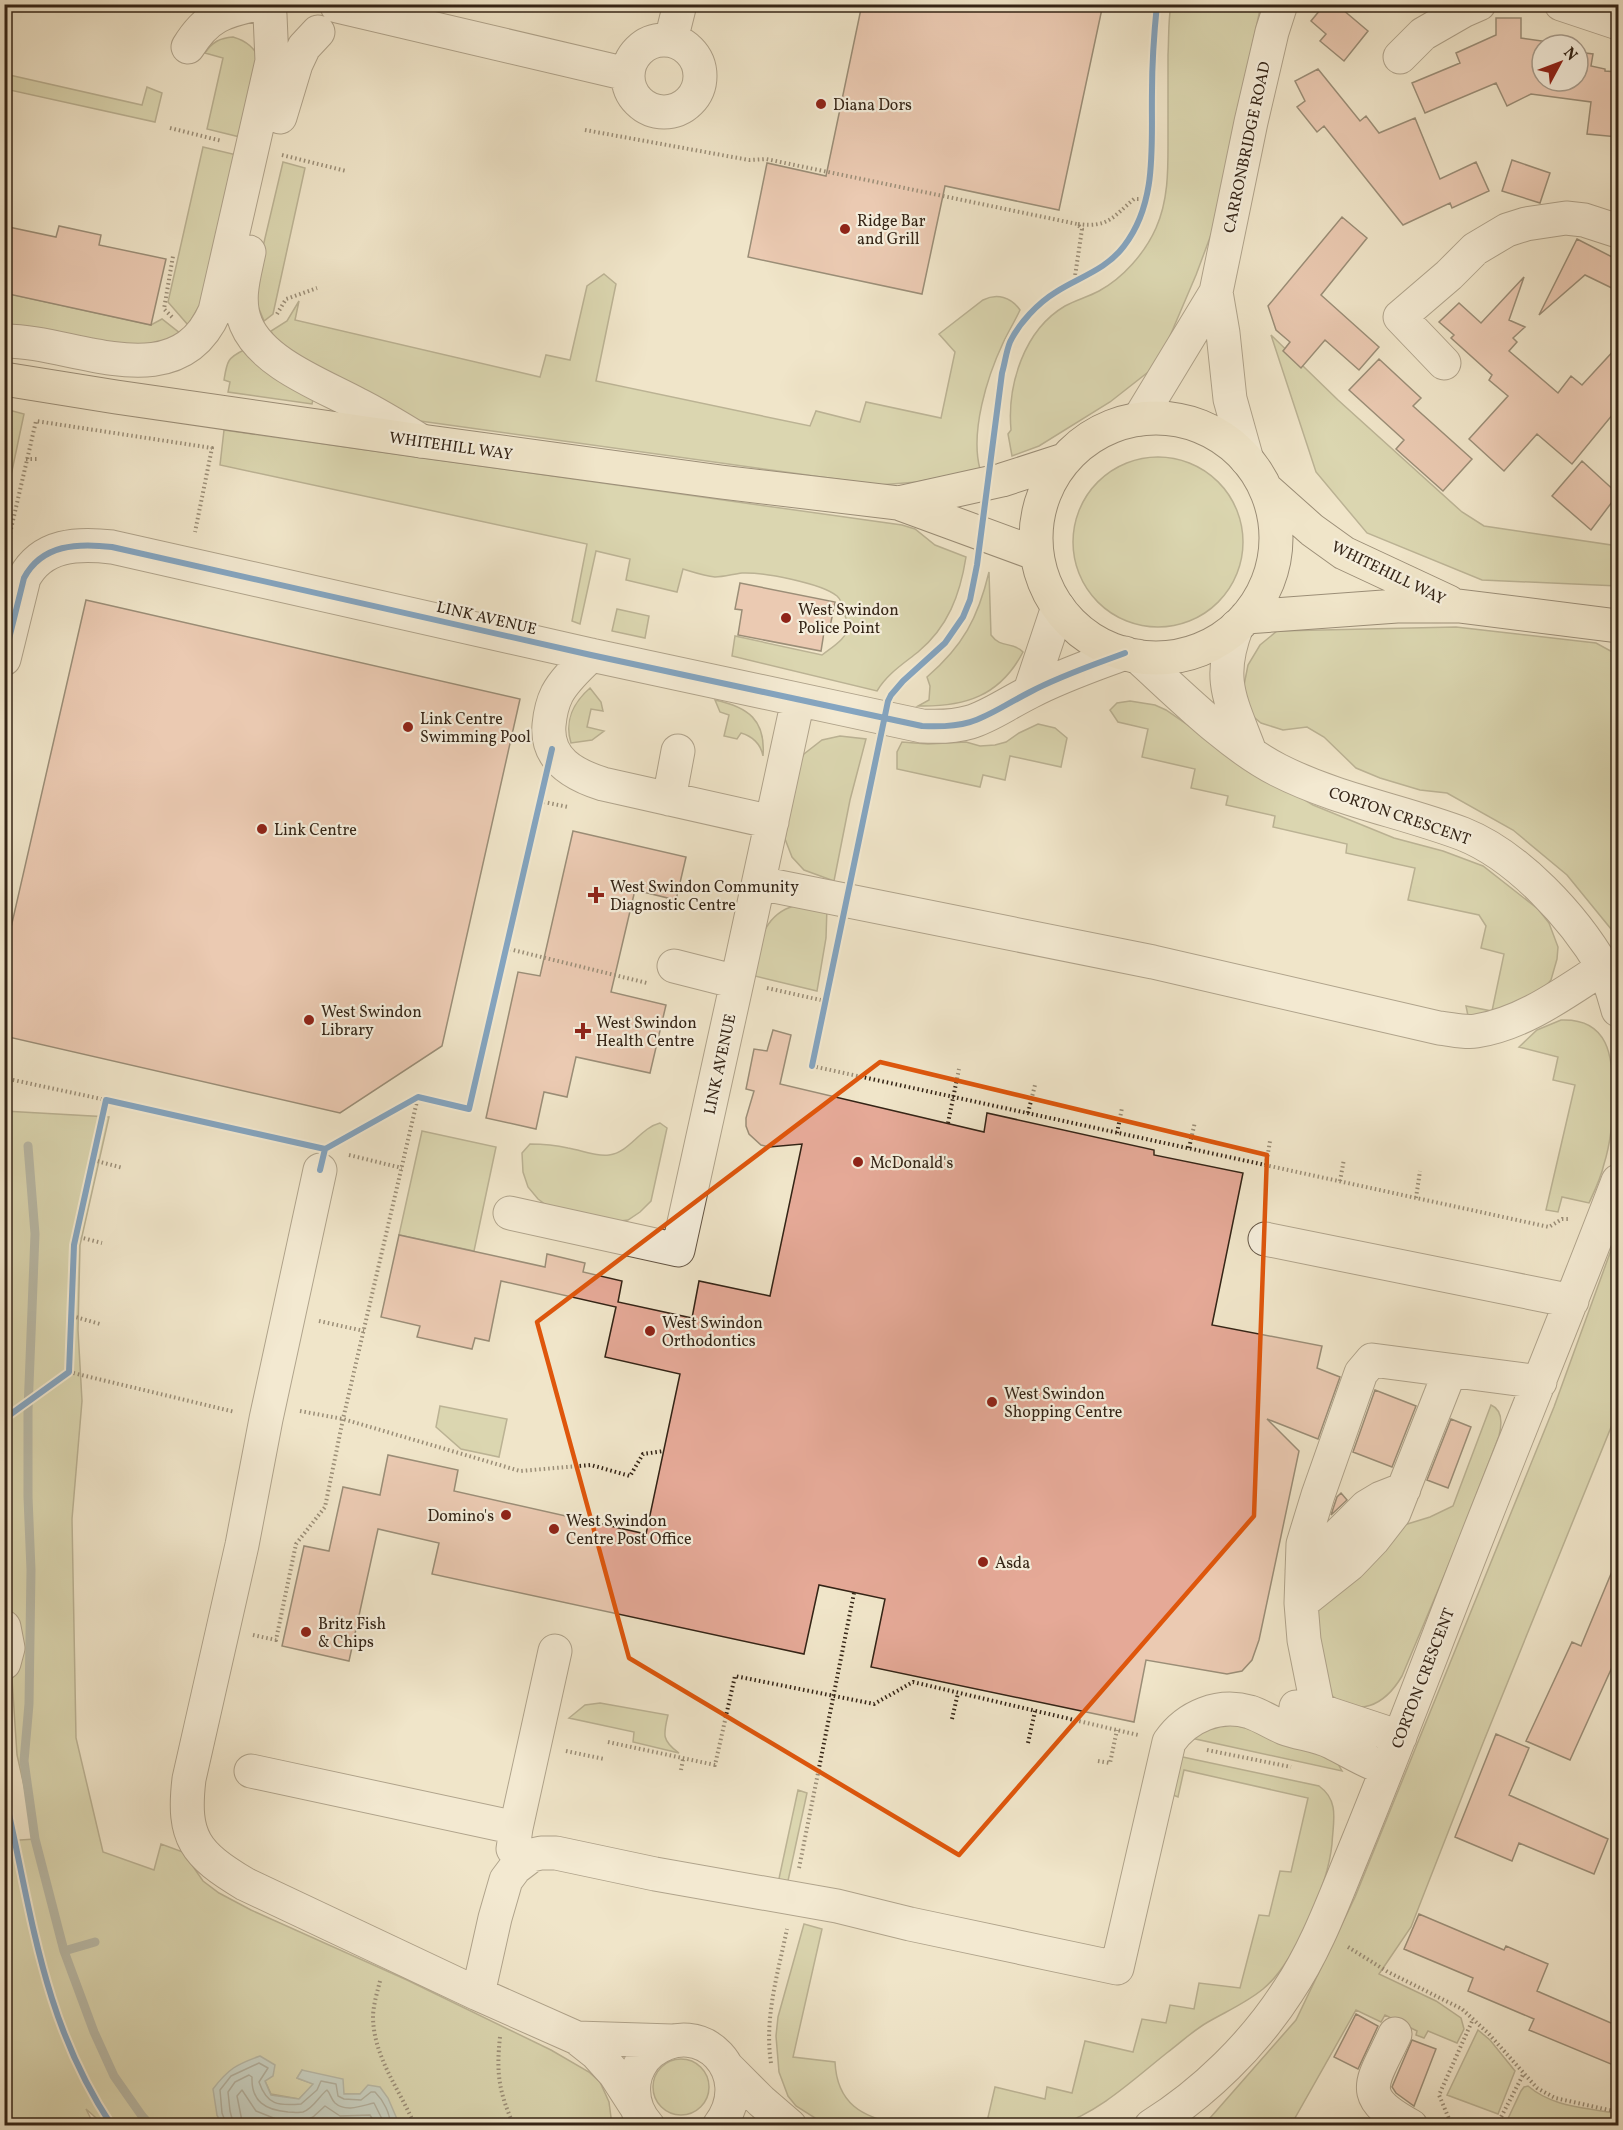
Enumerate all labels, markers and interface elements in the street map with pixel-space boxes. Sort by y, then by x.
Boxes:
north arrow [1530,33,1590,93]
text: N [1558,43,1582,66]
street label: CARRONBRIDGE ROAD [1219,59,1277,235]
place label: Diana Dors [833,95,912,117]
marker: Diana Dors [814,97,828,111]
place label: Ridge Bar and Grill [857,211,926,251]
marker: Ridge Bar and Grill [838,222,852,236]
street label: WHITEHILL WAY [387,427,514,467]
street label: WHITEHILL WAY [1327,537,1449,611]
street label: LINK AVENUE [434,597,539,641]
place label: West Swindon Police Point [798,600,899,640]
marker: West Swindon Police Point [779,611,793,625]
place label: Link Centre Swimming Pool [420,709,531,749]
marker: Link Centre Swimming Pool [401,720,415,734]
street label: CORTON CRESCENT [1325,782,1473,852]
place label: Link Centre [274,820,357,842]
marker: Link Centre [255,822,269,836]
place label: West Swindon Community Diagnostic Centre [610,877,799,917]
marker: West Swindon Community Diagnostic Centre [587,886,605,904]
place label: West Swindon Library [321,1002,422,1042]
street label: LINK AVENUE [700,1012,742,1117]
marker: West Swindon Library [302,1013,316,1027]
place label: West Swindon Health Centre [596,1013,697,1053]
marker: West Swindon Health Centre [574,1022,592,1040]
place label: McDonald's [870,1153,953,1175]
marker: McDonald's [851,1155,865,1169]
place label: West Swindon Orthodontics [662,1313,763,1353]
marker: West Swindon Orthodontics [643,1324,657,1338]
place label: West Swindon Shopping Centre [1004,1384,1122,1424]
marker: West Swindon Shopping Centre [985,1395,999,1409]
place label: Domino's [428,1506,494,1528]
marker: Domino's [499,1508,513,1522]
place label: West Swindon Centre Post Office [566,1511,691,1551]
marker: West Swindon Centre Post Office [547,1522,561,1536]
place label: Asda [995,1553,1030,1575]
marker: Asda [976,1555,990,1569]
street label: CORTON CRESCENT [1387,1605,1461,1752]
place label: Britz Fish & Chips [318,1614,386,1654]
marker: Britz Fish & Chips [299,1625,313,1639]

